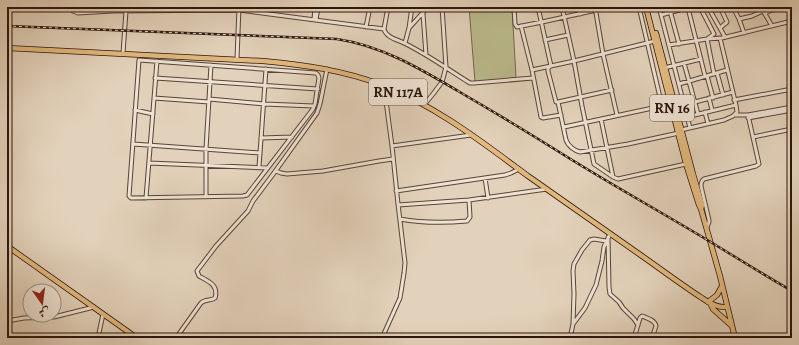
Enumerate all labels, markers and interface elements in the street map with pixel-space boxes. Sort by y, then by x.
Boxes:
road number: RN 117A [369,79,427,105]
road number: RN 16 [650,95,694,121]
north arrow [22,283,62,323]
text: ش [37,304,51,321]

